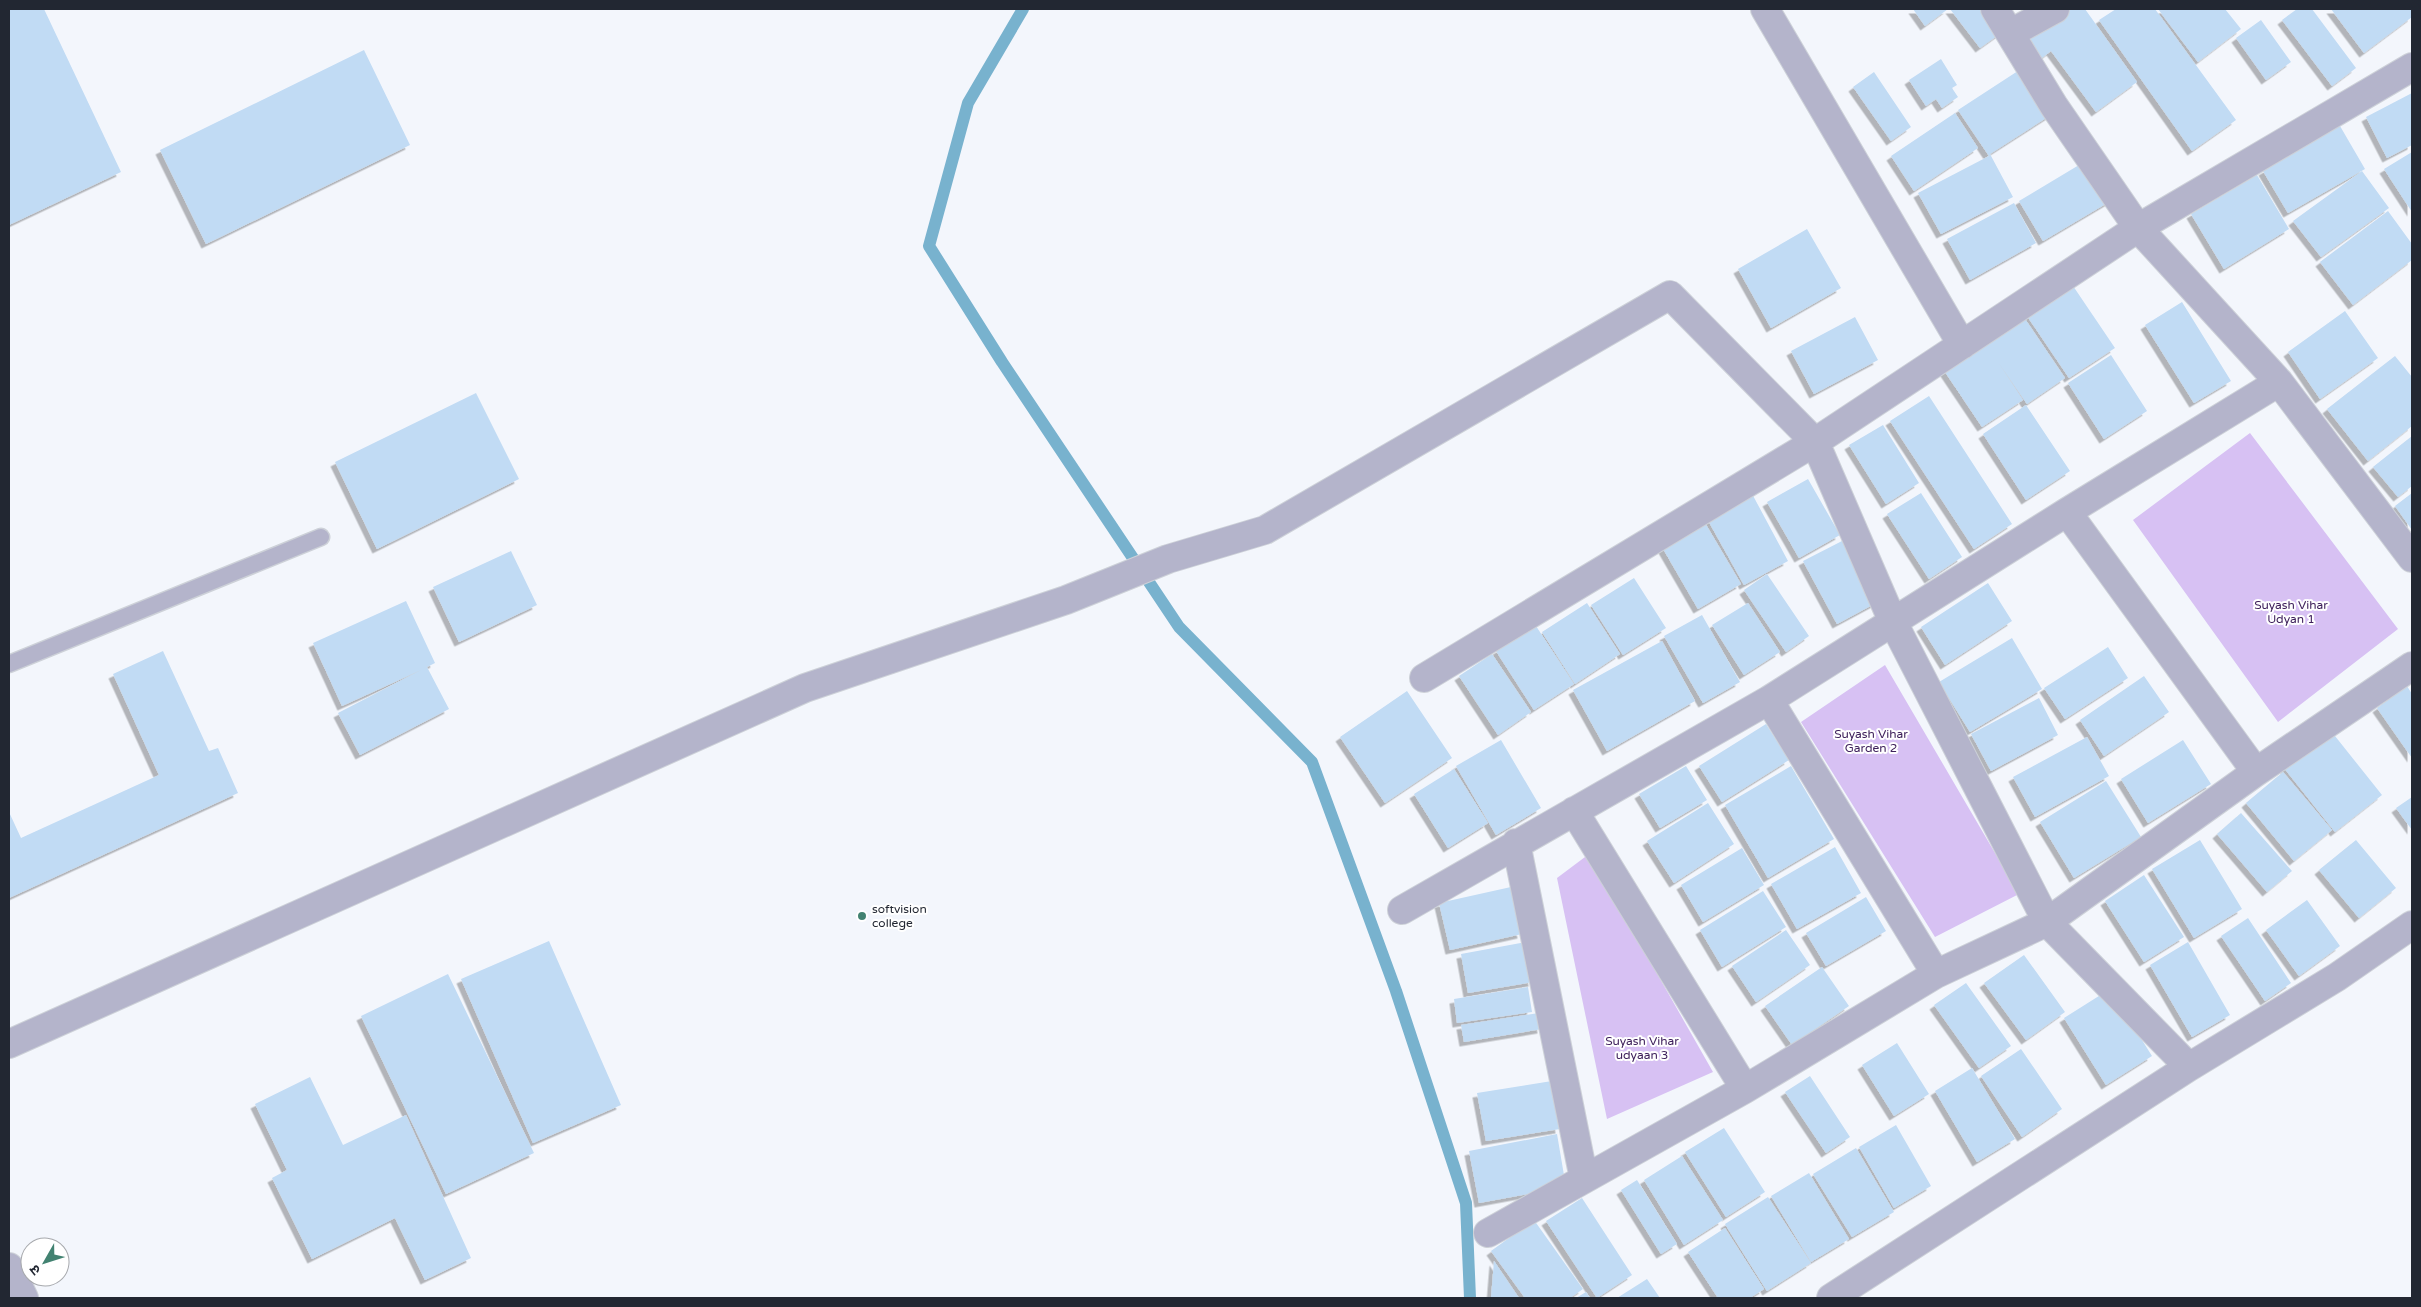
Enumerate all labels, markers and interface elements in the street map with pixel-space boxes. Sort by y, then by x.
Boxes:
park label: Suyash Vihar Udyan 1 [2254,598,2328,626]
park label: Suyash Vihar Garden 2 [1834,727,1908,755]
place label: softvision college [872,902,927,930]
marker: softvision college [856,910,868,922]
park label: Suyash Vihar udyaan 3 [1605,1034,1679,1062]
north arrow [20,1237,70,1287]
text: उ [26,1261,44,1278]

